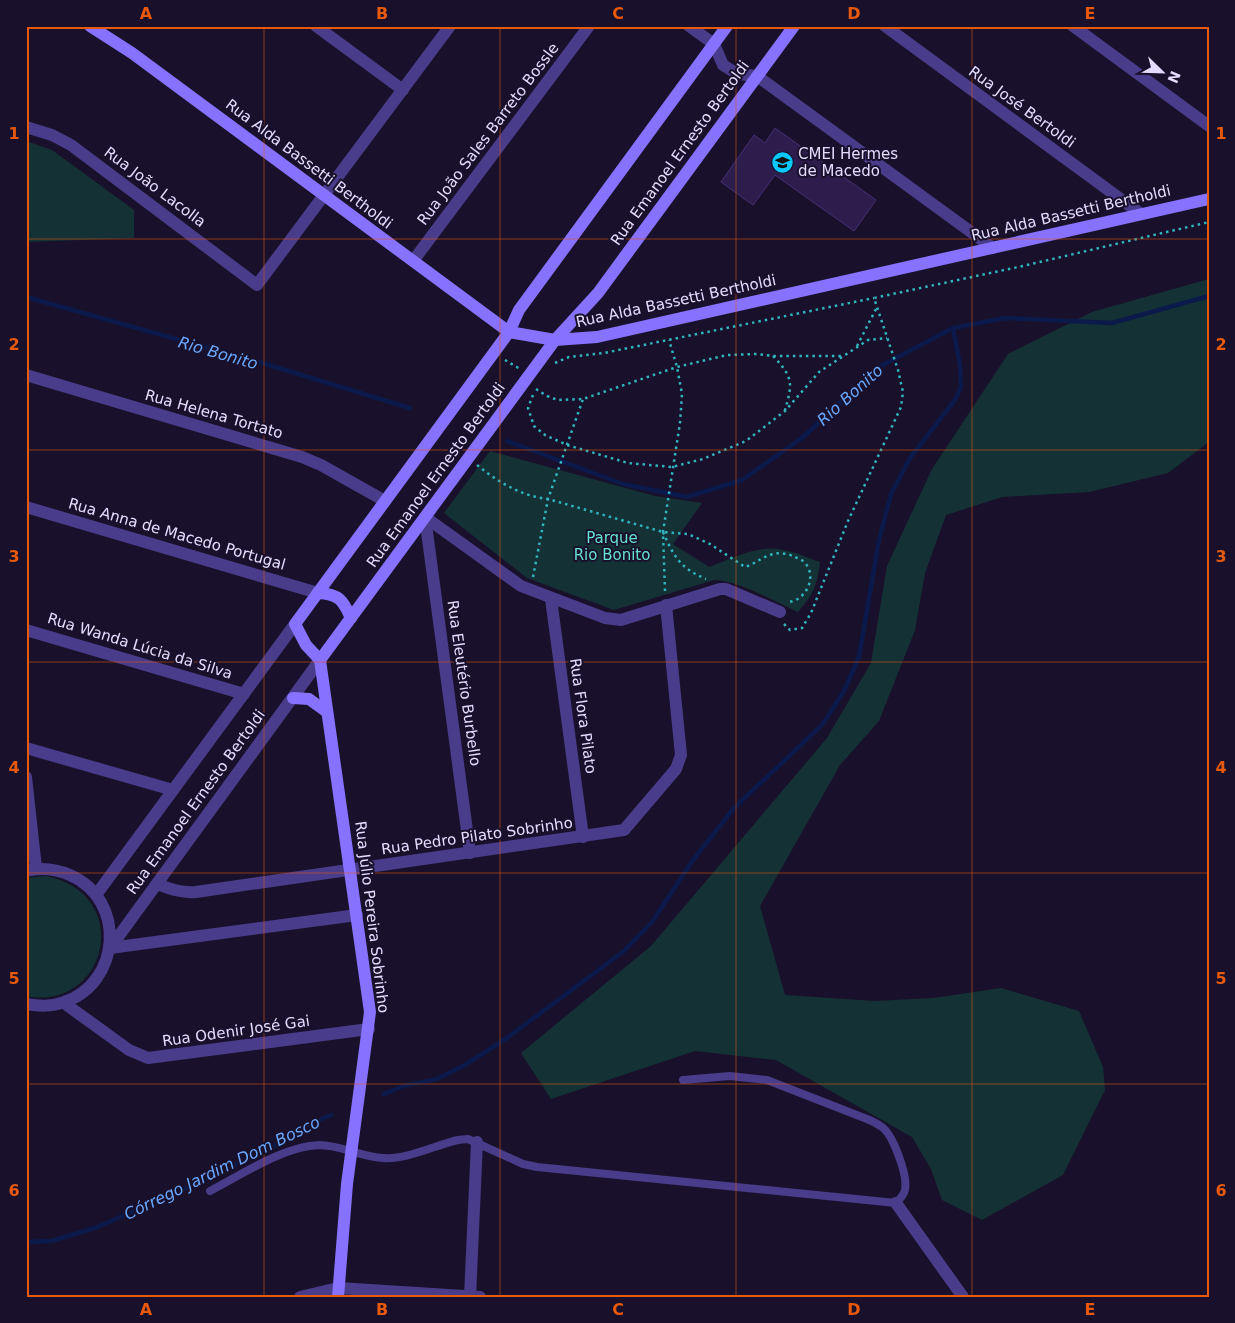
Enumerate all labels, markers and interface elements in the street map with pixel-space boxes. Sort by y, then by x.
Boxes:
text: A [140,4,153,23]
text: B [376,4,388,23]
text: C [612,4,624,23]
text: D [847,4,861,23]
text: E [1085,4,1095,23]
street label: Rua João Sales Barreto Bossle [414,39,562,229]
north arrow [1138,48,1188,98]
street label: Rua Emanoel Ernesto Bertoldi [607,57,753,249]
street label: Rua José Bertoldi [965,62,1079,152]
text: N [1164,69,1184,86]
street label: Rua Alda Bassetti Bertholdi [222,95,396,233]
text: 1 [8,124,20,143]
text: 1 [1215,124,1227,143]
street label: Rua João Lacolla [101,143,209,231]
place label: CMEI Hermes de Macedo [798,145,898,180]
school or university icon: CMEI Hermes de Macedo [770,151,794,175]
street label: Rua Alda Bassetti Bertholdi [969,181,1173,245]
street label: Rua Alda Bassetti Bertholdi [574,271,778,331]
water label: Rio Bonito [176,333,260,373]
text: 2 [8,335,20,354]
text: 2 [1215,335,1227,354]
water label: Rio Bonito [813,360,887,429]
street label: Rua Emanoel Ernesto Bertoldi [363,379,509,571]
street label: Rua Helena Tortato [143,386,285,442]
street label: Rua Anna de Macedo Portugal [66,494,288,574]
park label: Parque Rio Bonito [574,529,650,564]
text: 3 [8,547,20,566]
text: 3 [1215,547,1227,566]
street label: Rua Eleutério Burbello [443,599,485,767]
street label: Rua Wanda Lúcia da Silva [45,609,235,683]
street label: Rua Flora Pilato [566,657,600,775]
street label: Rua Emanoel Ernesto Bertoldi [123,706,269,898]
text: 4 [8,758,20,777]
text: 4 [1215,758,1227,777]
street label: Rua Pedro Pilato Sobrinho [380,814,574,858]
street label: Rua Júlio Pereira Sobrinho [351,820,393,1014]
text: 5 [8,969,20,988]
text: 5 [1215,969,1227,988]
street label: Rua Odenir José Gai [161,1012,311,1050]
water label: Córrego Jardim Dom Bosco [121,1112,323,1224]
text: 6 [8,1181,20,1200]
text: 6 [1215,1181,1227,1200]
text: A [140,1300,153,1319]
text: B [376,1300,388,1319]
text: C [612,1300,624,1319]
text: D [847,1300,861,1319]
text: E [1085,1300,1095,1319]

